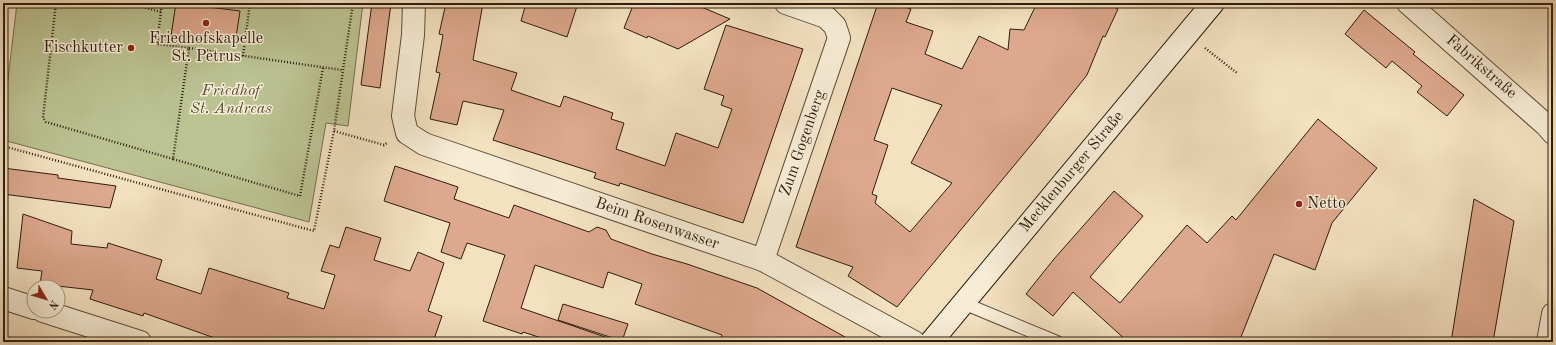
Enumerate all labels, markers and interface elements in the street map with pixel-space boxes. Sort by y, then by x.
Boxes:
marker: Friedhofskapelle St. Petrus [201,18,211,28]
place label: Friedhofskapelle St. Petrus [149,31,263,65]
street label: Fabrikstraße [1443,32,1519,102]
place label: Fischkutter [43,40,123,56]
marker: Fischkutter [126,43,136,53]
park label: Friedhof St. Andreas [190,83,272,117]
street label: Zum Gogenberg [777,88,829,198]
street label: Mecklenburger Straße [1017,108,1127,236]
street label: Beim Rosenwasser [593,195,721,253]
place label: Netto [1307,196,1346,212]
marker: Netto [1294,199,1304,209]
north arrow [26,279,66,319]
text: N [45,298,60,311]

